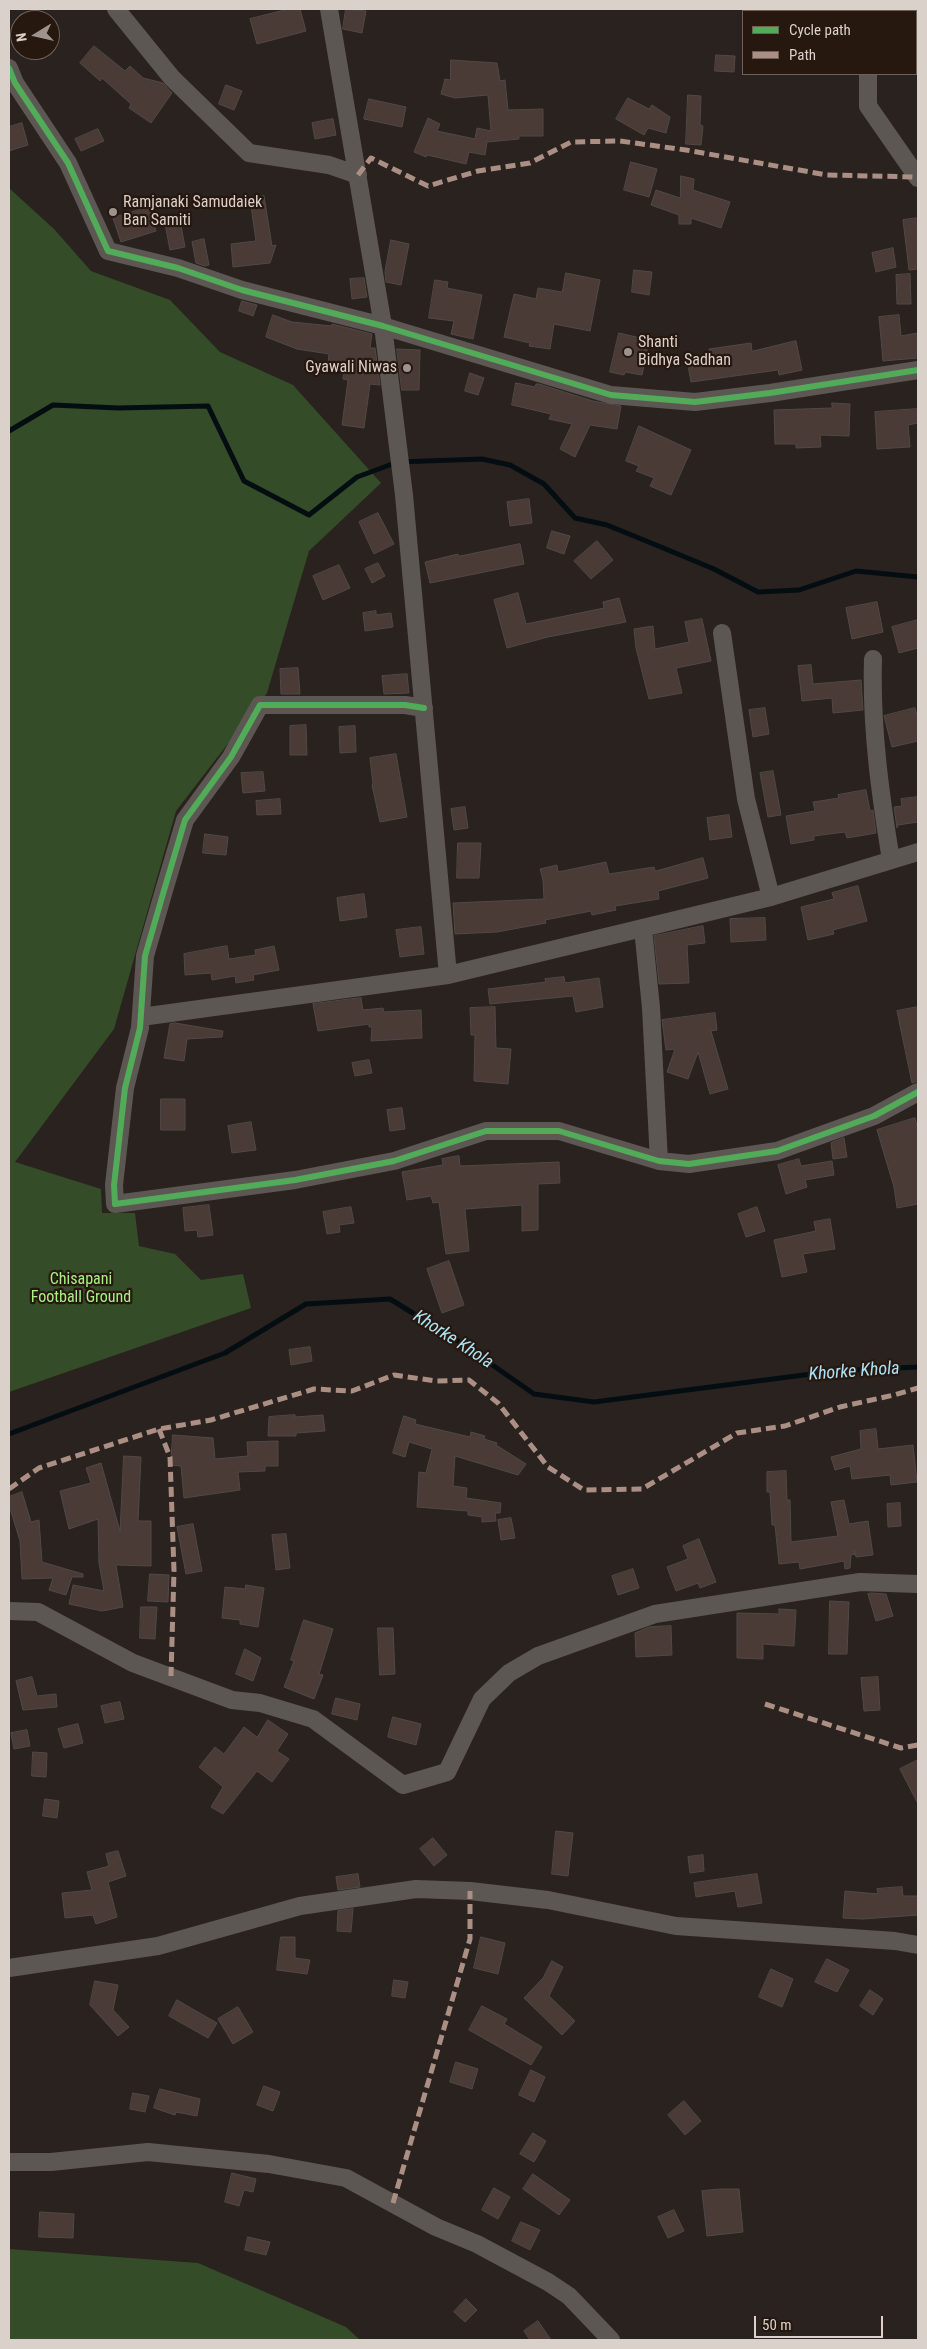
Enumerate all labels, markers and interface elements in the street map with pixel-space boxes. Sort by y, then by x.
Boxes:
north arrow [10,10,60,60]
legend [742,10,917,75]
text: Cycle path [789,21,851,39]
text: N [13,32,30,43]
text: Path [789,46,816,64]
place label: Ramjanaki Samudaiek Ban Samiti [123,193,262,231]
marker: Ramjanaki Samudaiek Ban Samiti [107,206,119,218]
place label: Shanti Bidhya Sadhan [638,333,731,371]
marker: Shanti Bidhya Sadhan [622,346,634,358]
place label: Gyawali Niwas [305,358,397,378]
marker: Gyawali Niwas [401,362,413,374]
park label: Chisapani Football Ground [31,1270,131,1308]
water label: Khorke Khola [409,1306,497,1374]
water label: Khorke Khola [808,1358,900,1386]
scale bar [757,2306,886,2338]
text: 50 m [762,2316,792,2334]

